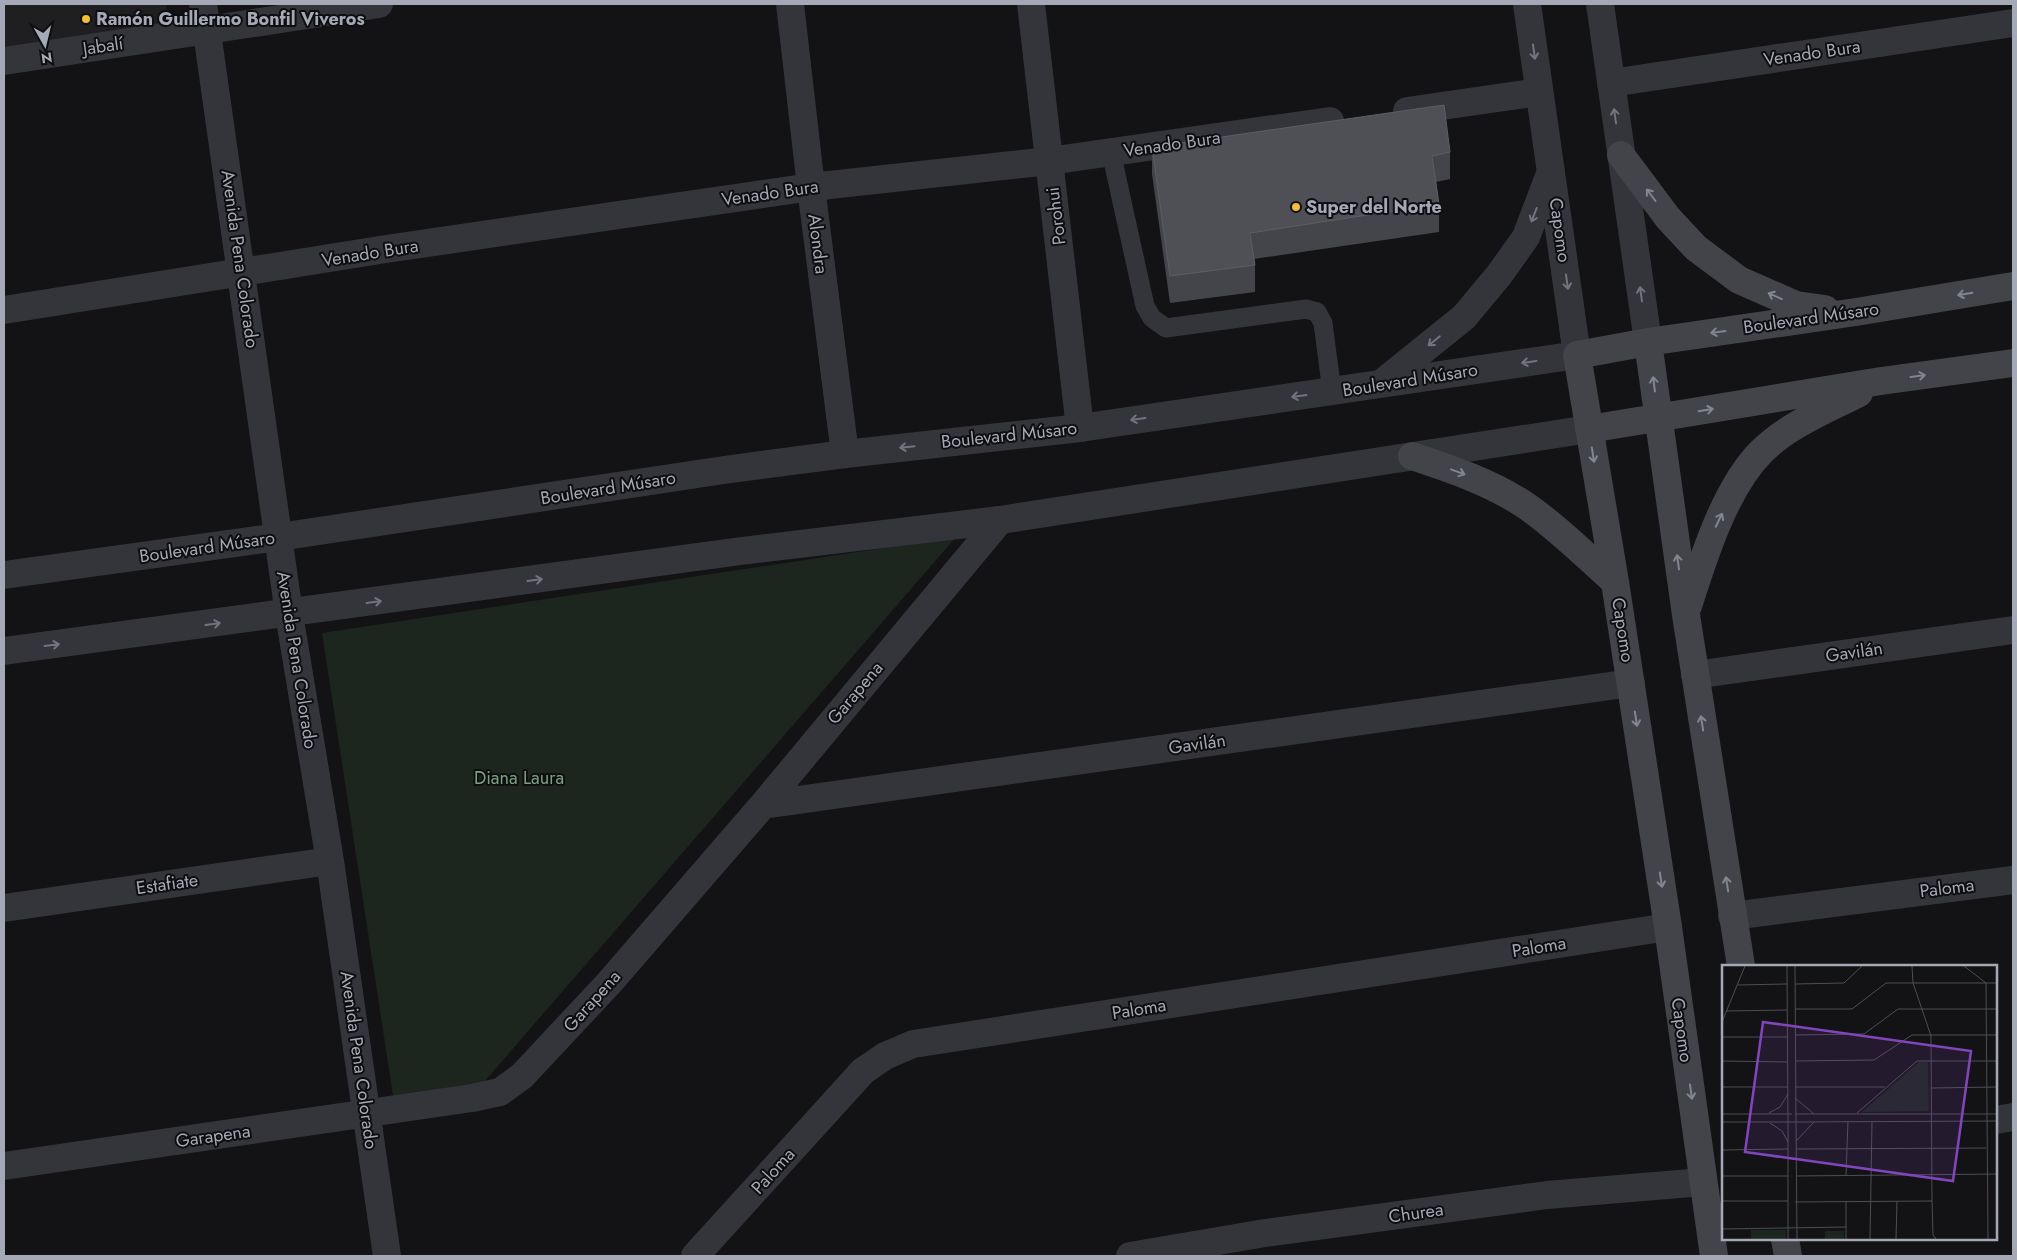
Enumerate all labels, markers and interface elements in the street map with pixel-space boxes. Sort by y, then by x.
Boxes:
place label: Ramón Guillermo Bonfil Viveros [96,6,365,32]
marker: Ramón Guillermo Bonfil Viveros [80,13,92,25]
north arrow [20,20,70,70]
street label: Jabalí [79,30,126,62]
street label: Venado Bura [1762,33,1862,73]
one-way arrow [1529,44,1539,60]
text: N [40,47,54,69]
one-way arrow [1610,108,1620,124]
street label: Venado Bura [1122,124,1222,164]
street label: Avenida Pena Colorado [215,168,265,350]
street label: Venado Bura [720,173,820,213]
street label: Porohui [1040,185,1072,247]
one-way arrow [1646,188,1656,202]
place label: Super del Norte [1306,194,1442,220]
street label: Capomo [1543,196,1577,264]
marker: Super del Norte [1290,201,1302,213]
one-way arrow [1529,207,1538,222]
street label: Alondra [801,212,835,276]
street label: Venado Bura [320,233,420,273]
one-way arrow [1562,274,1572,290]
one-way arrow [1636,286,1646,302]
one-way arrow [1958,290,1974,300]
one-way arrow [1768,291,1783,301]
street label: Boulevard Músaro [1742,296,1881,340]
one-way arrow [1710,327,1726,337]
one-way arrow [1428,335,1441,346]
street label: Boulevard Músaro [1341,356,1480,404]
one-way arrow [1521,357,1537,367]
one-way arrow [1910,371,1926,381]
one-way arrow [1648,376,1658,392]
one-way arrow [1291,392,1307,402]
one-way arrow [1698,405,1714,415]
street label: Boulevard Músaro [940,415,1078,455]
one-way arrow [1131,415,1147,425]
one-way arrow [900,442,916,452]
one-way arrow [1588,447,1598,463]
street label: Boulevard Músaro [539,464,678,512]
one-way arrow [1450,468,1465,477]
one-way arrow [1715,513,1725,528]
street label: Boulevard Músaro [138,525,277,569]
one-way arrow [1673,555,1683,571]
street label: Avenida Pena Colorado [270,569,324,751]
one-way arrow [527,574,543,584]
street label: Capomo [1605,596,1641,664]
one-way arrow [366,597,382,607]
one-way arrow [205,618,221,628]
street label: Gavilán [1824,635,1884,669]
one-way arrow [44,640,60,650]
street label: Garapena [821,656,889,730]
one-way arrow [1631,711,1641,727]
one-way arrow [1697,715,1707,731]
street label: Gavilán [1167,727,1227,761]
park label: Diana Laura [474,765,564,791]
street label: Estafiate [134,867,200,901]
one-way arrow [1656,871,1666,887]
street label: Paloma [1918,872,1976,904]
one-way arrow [1722,876,1732,892]
street label: Paloma [1510,930,1568,964]
street label: Garapena [557,964,627,1038]
inset map [1722,965,1997,1240]
street label: Avenida Pena Colorado [334,969,384,1151]
street label: Paloma [1110,992,1168,1026]
street label: Capomo [1665,996,1699,1064]
one-way arrow [1686,1084,1696,1100]
street label: Garapena [174,1118,252,1154]
street label: Paloma [745,1142,801,1200]
street label: Churea [1387,1196,1445,1230]

